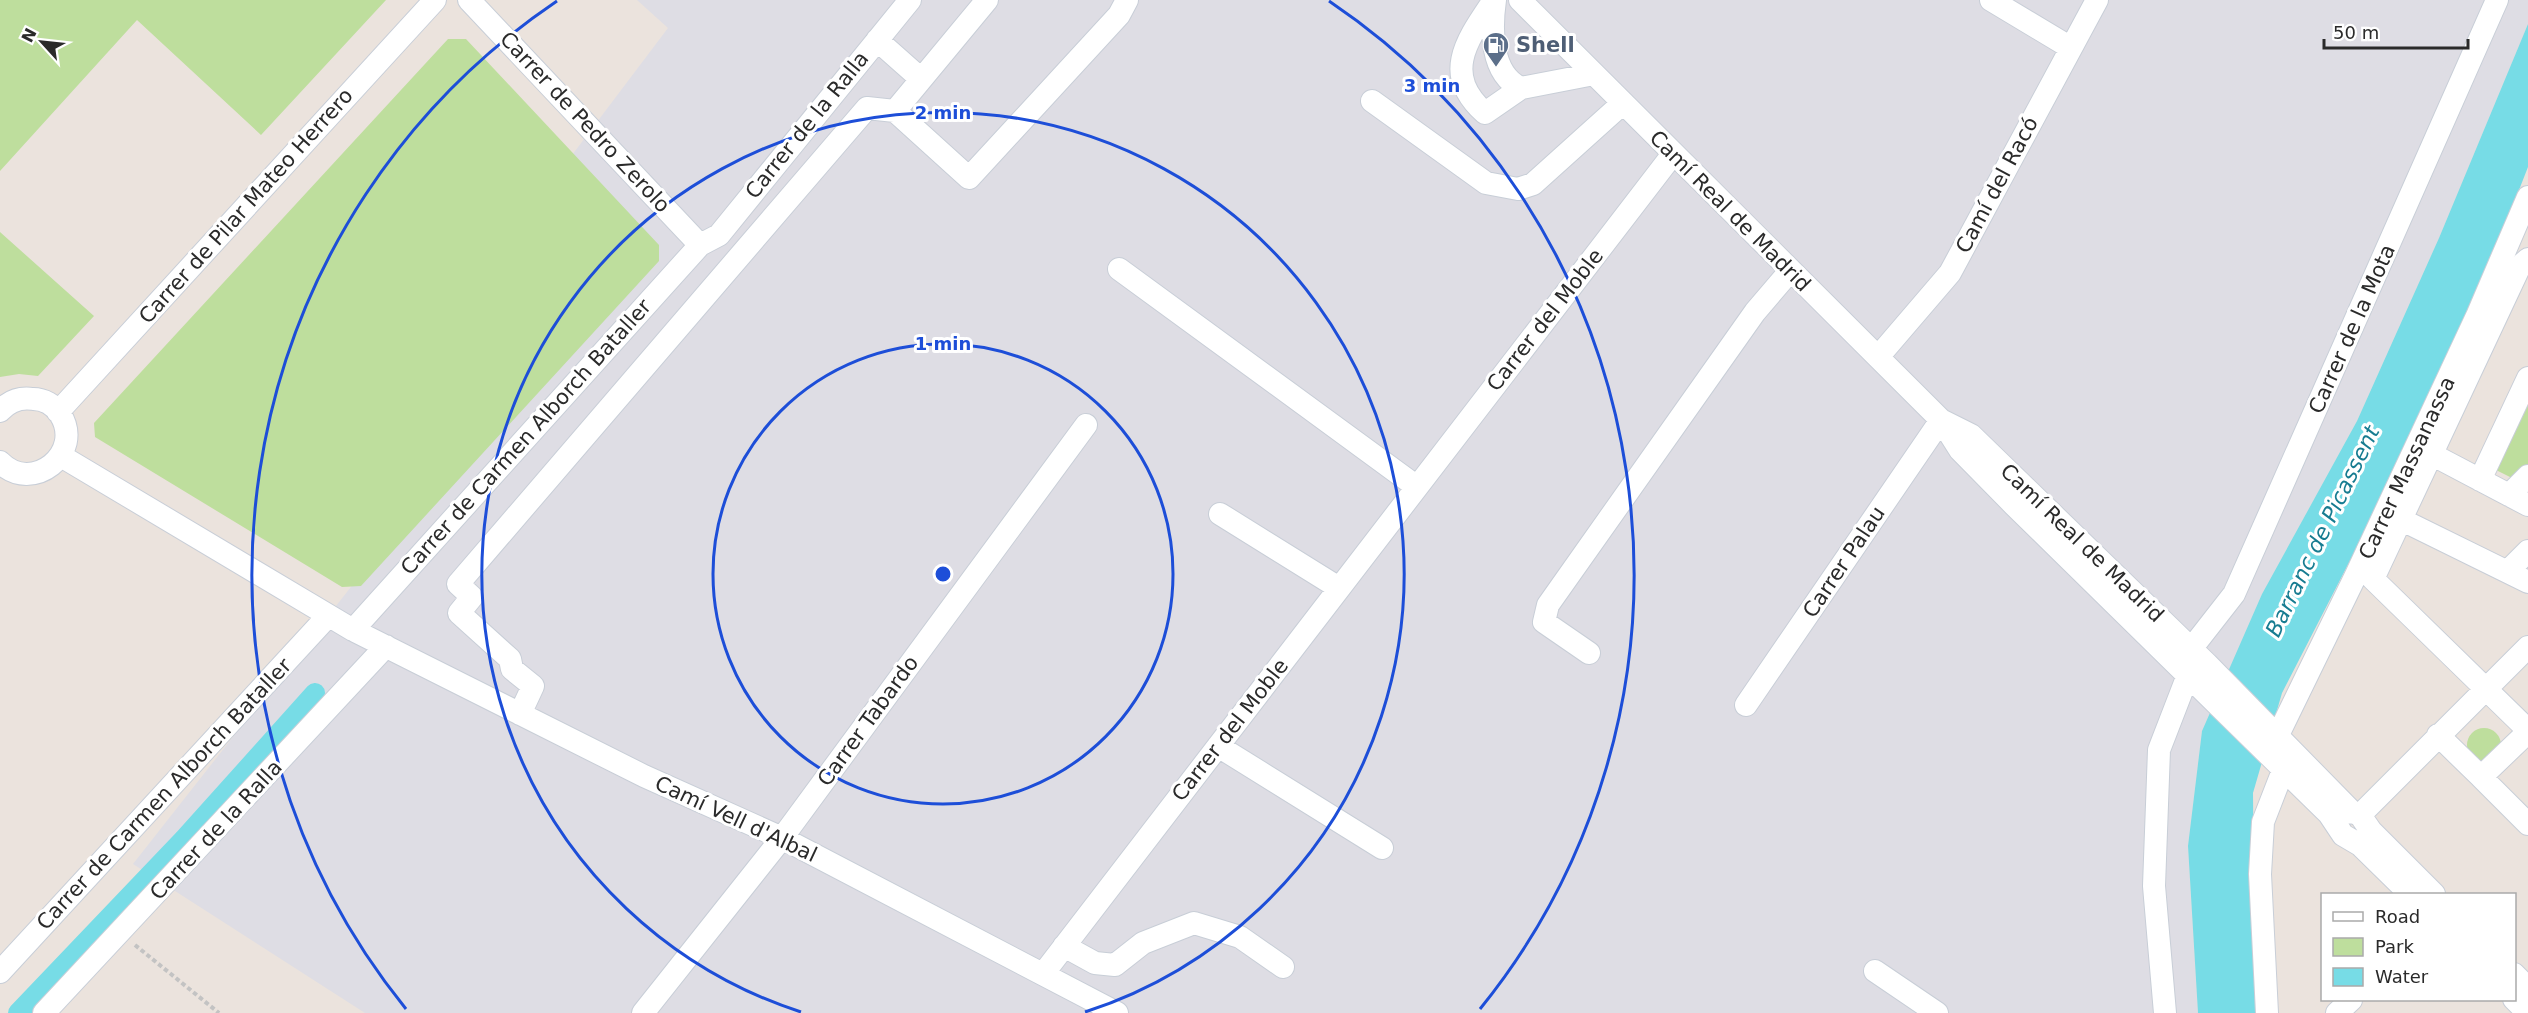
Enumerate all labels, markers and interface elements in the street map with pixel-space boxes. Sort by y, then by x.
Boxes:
north arrow [12,12,72,72]
scale bar [2324,12,2468,50]
text: 50 m [2333,22,2379,43]
text: N [18,25,41,46]
street label: Carrer de Pedro Zerolo [495,27,675,217]
fuel station icon: Shell [1481,30,1511,68]
place label: Shell [1516,33,1575,57]
street label: Carrer de la Ralla [740,47,874,203]
text: 3 min [1404,75,1460,96]
street label: Carrer de Pilar Mateo Herrero [134,84,358,328]
text: 2 min [915,102,971,123]
street label: Camí del Racó [1951,113,2043,257]
street label: Camí Real de Madrid [1645,126,1815,296]
street label: Carrer de la Mota [2304,241,2400,417]
street label: Carrer del Moble [1482,244,1608,396]
street label: Carrer de Carmen Alborch Bataller [396,294,656,580]
text: 1 min [915,333,971,354]
street label: Carrer Massanassa [2354,373,2460,563]
water label: Barranc de Picassent [2260,420,2385,641]
street label: Camí Real de Madrid [1995,459,2169,627]
street label: Carrer Palau [1798,502,1890,622]
centre of rings [933,564,953,584]
street label: Carrer Tabardo [813,651,923,791]
street label: Carrer de Carmen Alborch Bataller [32,653,296,935]
street label: Carrer del Moble [1167,654,1293,806]
street label: Carrer de la Ralla [145,755,287,905]
street label: Camí Vell d'Albal [651,771,821,867]
legend [2321,893,2516,1001]
text: Road [2375,906,2420,927]
text: Park [2375,936,2414,957]
text: Water [2375,966,2429,987]

